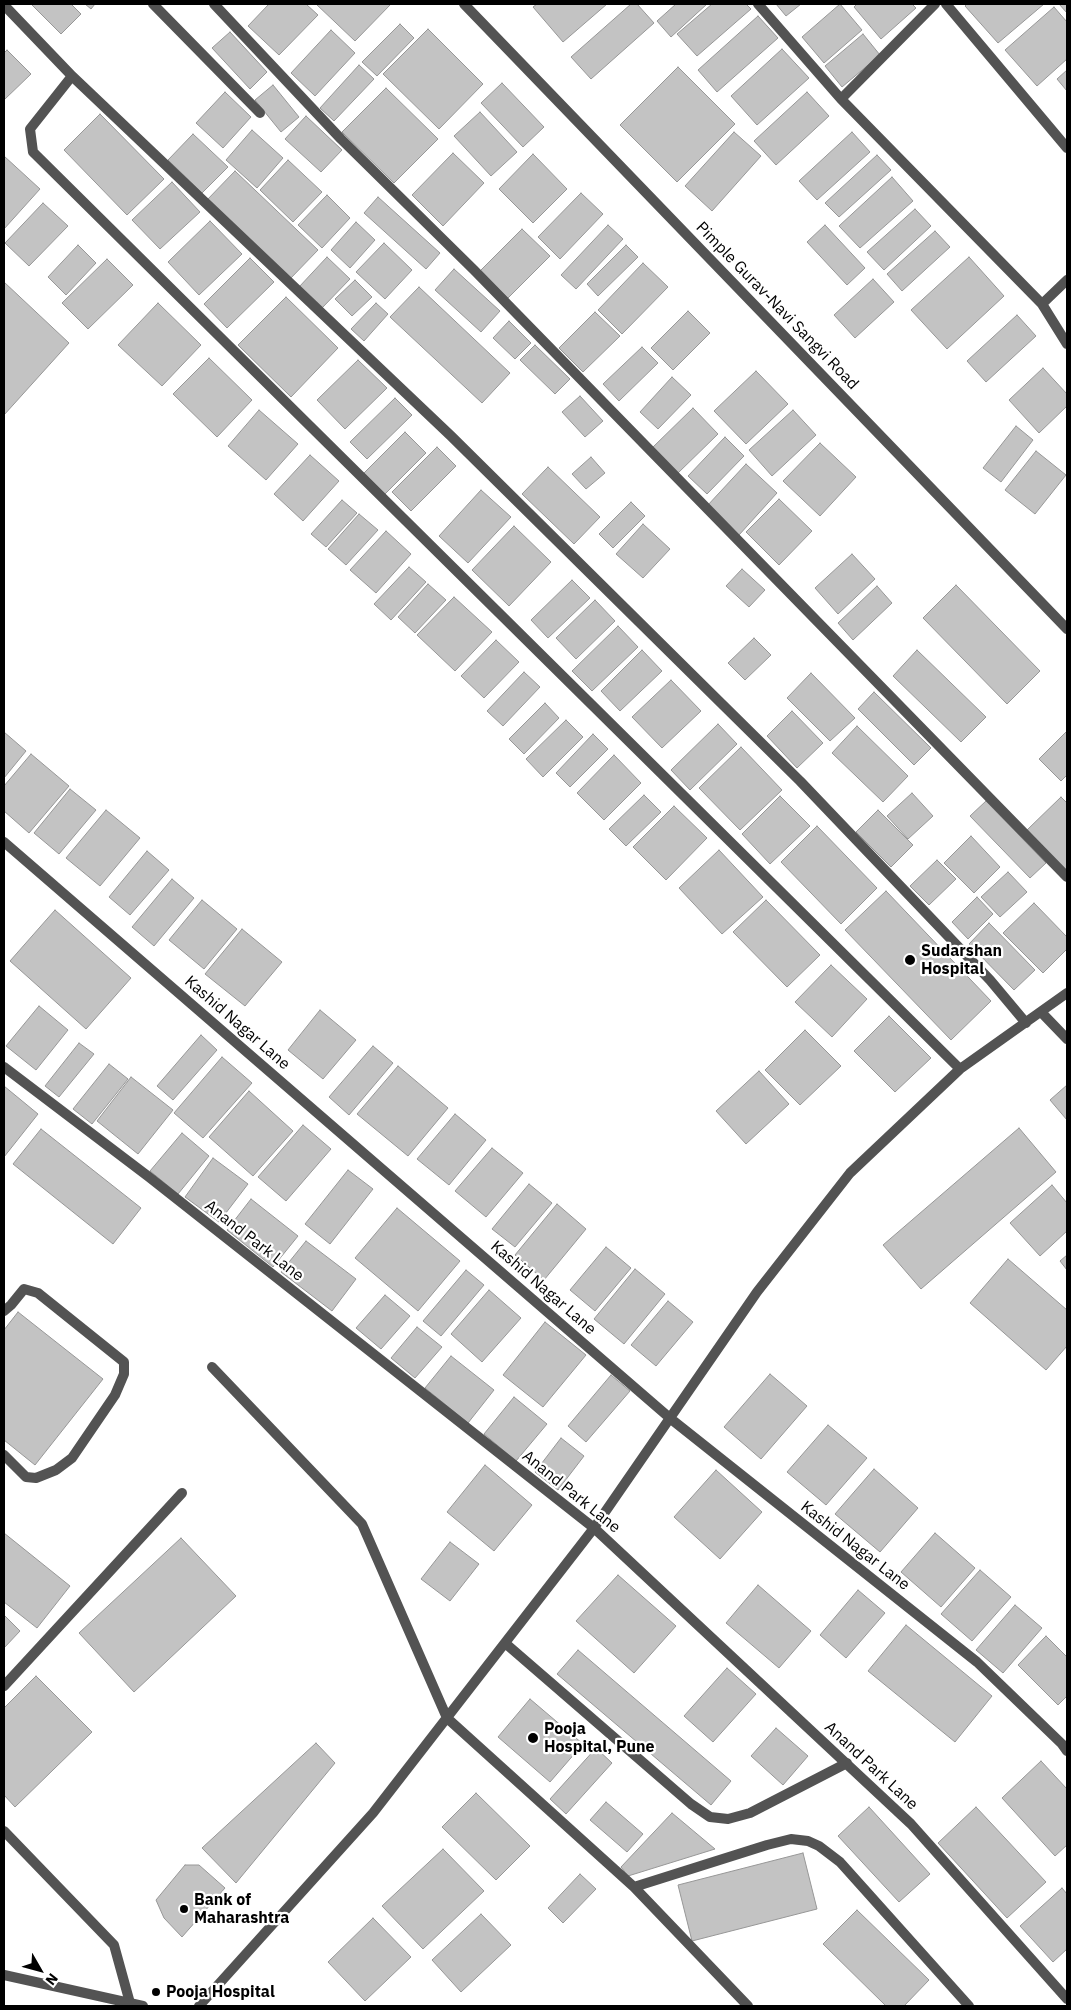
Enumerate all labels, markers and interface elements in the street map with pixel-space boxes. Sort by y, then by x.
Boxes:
street label: Pimple Gurav-Navi Sangvi Road [692,218,862,394]
place label: Sudarshan Hospital [921,941,1002,979]
marker: Sudarshan Hospital [903,953,917,967]
street label: Kashid Nagar Lane [180,972,294,1074]
street label: Anand Park Lane [201,1196,307,1286]
street label: Kashid Nagar Lane [486,1237,600,1339]
street label: Anand Park Lane [518,1447,624,1537]
street label: Kashid Nagar Lane [797,1497,913,1595]
street label: Anand Park Lane [820,1718,922,1814]
place label: Pooja Hospital, Pune [544,1719,655,1757]
marker: Pooja Hospital, Pune [526,1731,540,1745]
place label: Bank of Maharashtra [194,1890,289,1928]
marker: Bank of Maharashtra [178,1903,190,1915]
north arrow [15,1945,65,1995]
text: N [42,1970,62,1989]
place label: Pooja Hospital [166,1982,275,2002]
marker: Pooja Hospital [150,1986,162,1998]

